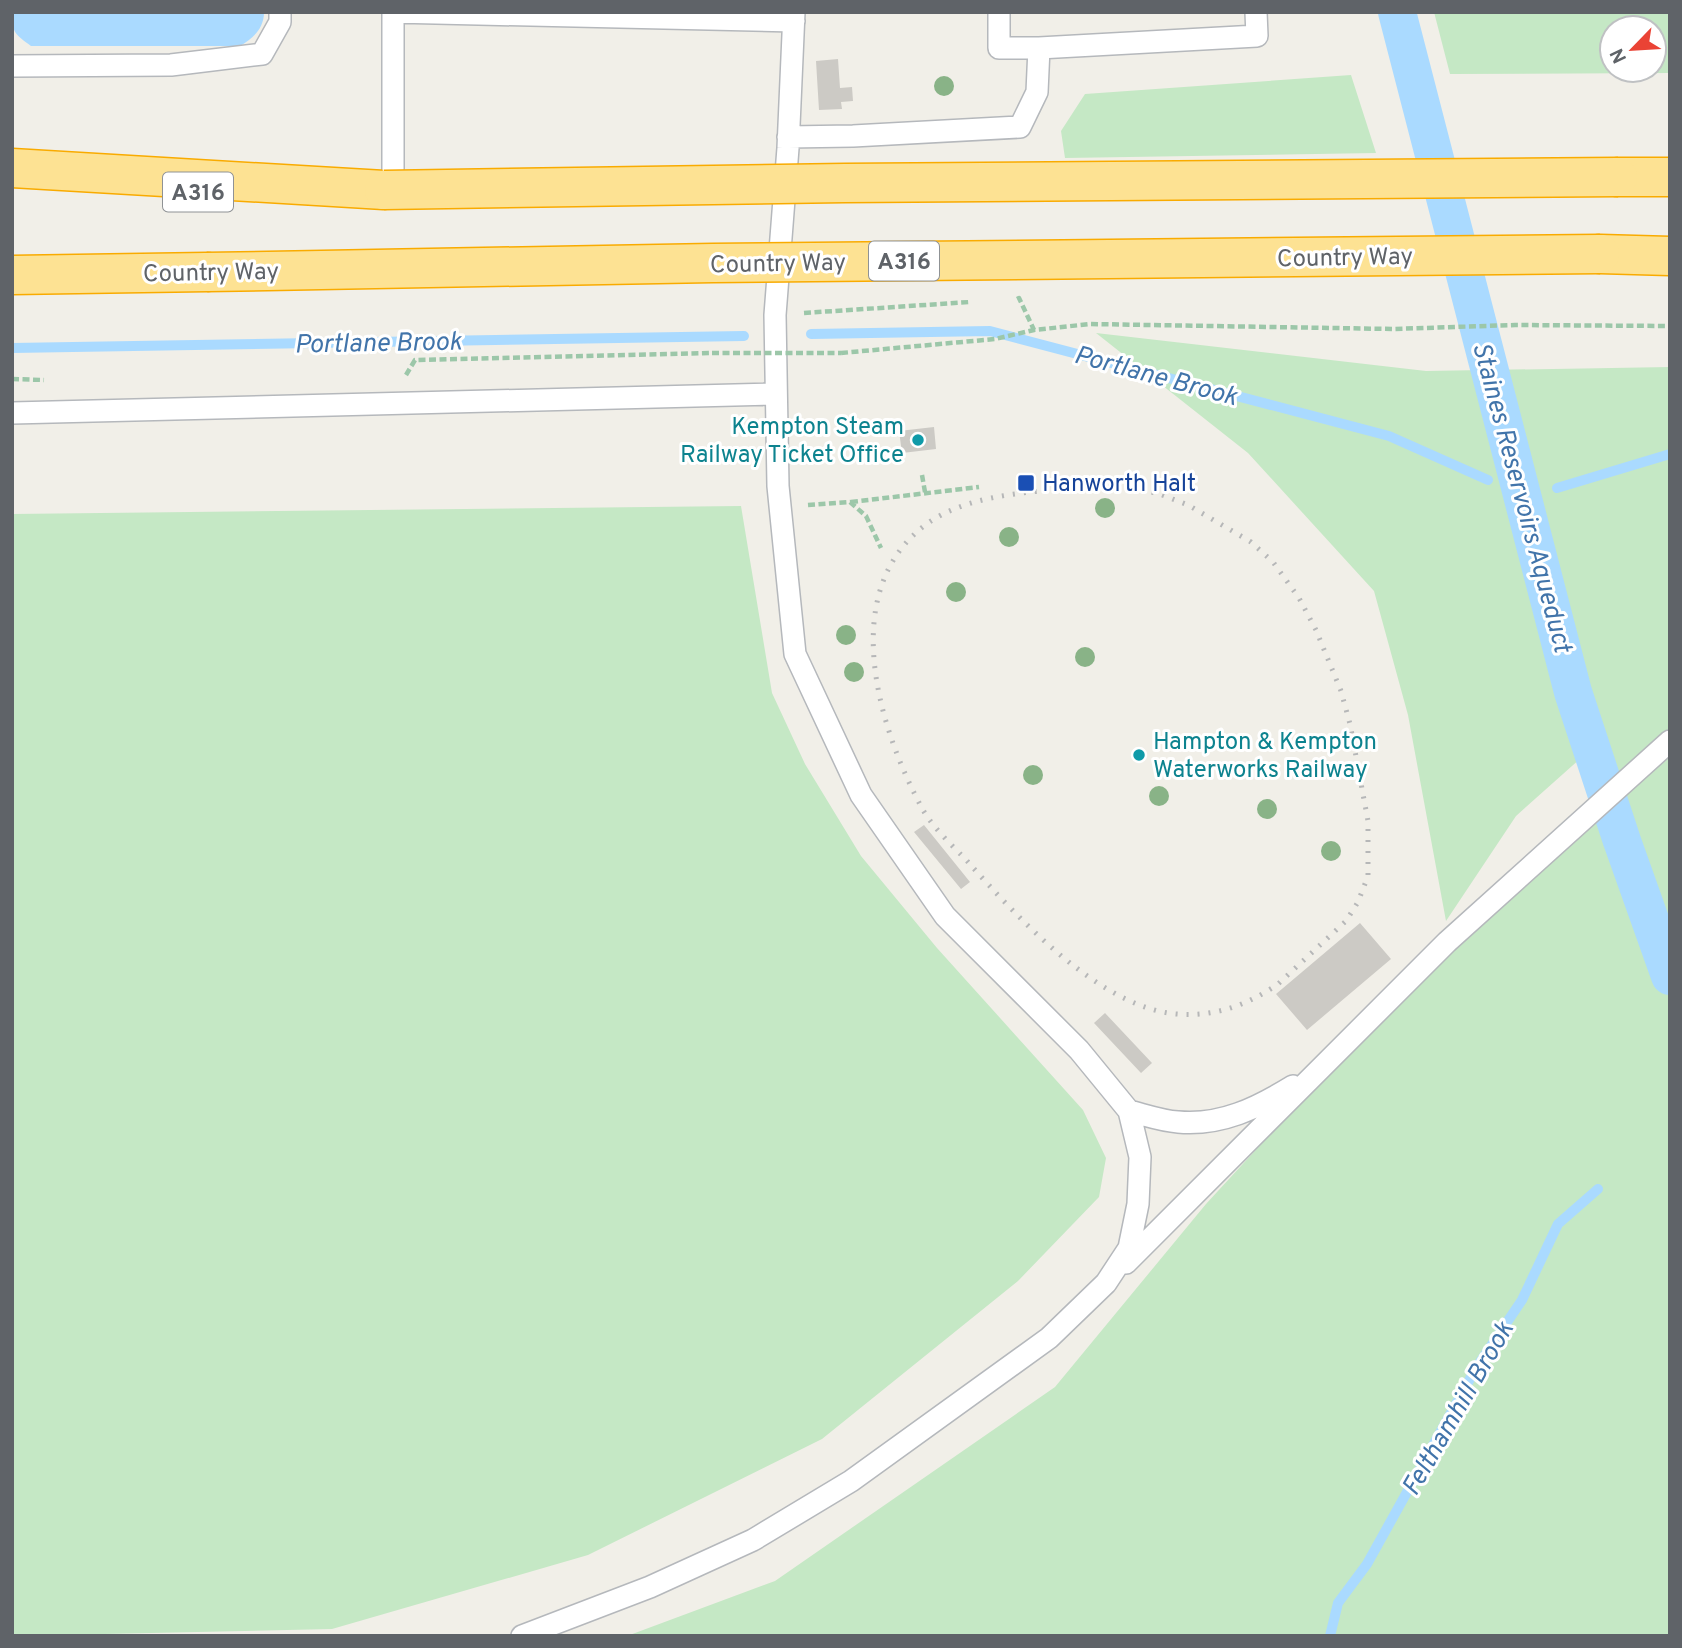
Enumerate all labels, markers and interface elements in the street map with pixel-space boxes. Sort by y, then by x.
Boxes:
north arrow [1598,14,1668,84]
text: N [1606,44,1633,67]
road number: A316 [163,172,233,211]
road number: A316 [869,242,939,280]
street label: Country Way [1277,243,1413,275]
street label: Country Way [710,249,846,281]
street label: Country Way [143,258,279,290]
water label: Portlane Brook [294,327,463,362]
water label: Staines Reservoirs Aqueduct [1463,339,1578,658]
water label: Portlane Brook [1070,340,1241,415]
place label: Kempton Steam Railway Ticket Office [680,413,904,471]
marker: Kempton Steam Railway Ticket Office [910,432,926,448]
place label: Hanworth Halt [1042,470,1196,500]
marker: Hanworth Halt [1016,473,1036,493]
place label: Hampton & Kempton Waterworks Railway [1153,728,1377,786]
marker: Hampton & Kempton Waterworks Railway [1131,747,1147,763]
water label: Felthamhill Brook [1396,1315,1523,1502]

